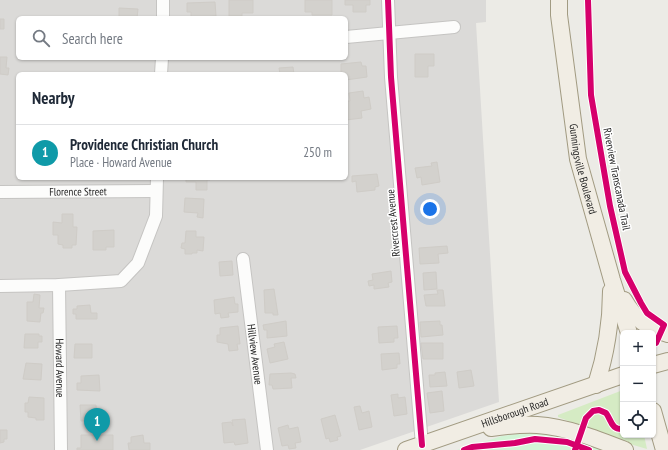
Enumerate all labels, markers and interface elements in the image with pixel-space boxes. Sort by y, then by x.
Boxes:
search box [16,16,348,60]
icon: search [30,27,52,49]
text: Search here [62,29,123,48]
text: Nearby [32,87,75,109]
street label: Gunningsville Boulevard [566,123,600,216]
street label: Riverview Transcanada Trail [600,127,634,232]
text: Providence Christian Church [70,135,218,154]
text: 1 [42,144,48,161]
text: 250 m [303,144,332,161]
text: Place · Howard Avenue [70,154,172,171]
street label: Florence Street [49,184,107,199]
street label: Rivercrest Avenue [383,188,403,257]
your location [420,199,440,219]
street label: Hillview Avenue [244,323,266,386]
map controls [620,330,656,438]
button: + [620,330,656,366]
street label: Howard Avenue [53,338,67,398]
button: − [620,366,656,402]
street label: Hillsborough Road [479,394,550,430]
button: locate [620,402,656,438]
pin: 1 [84,408,110,441]

